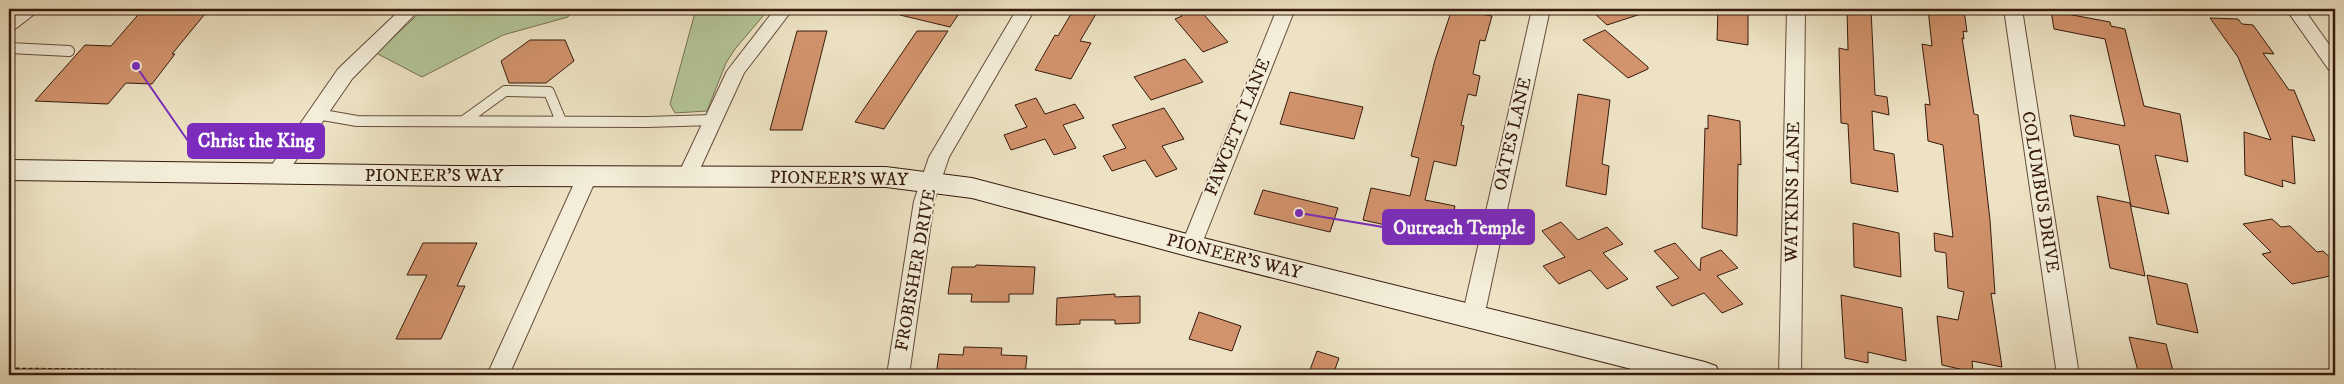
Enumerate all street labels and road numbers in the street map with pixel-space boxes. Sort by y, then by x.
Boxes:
street label: FAWCETT LANE [1200,55,1276,199]
street label: OATES LANE [1489,75,1537,193]
street label: COLUMBUS DRIVE [2016,110,2064,274]
street label: WATKINS LANE [1781,121,1805,264]
street label: PIONEER'S WAY [365,165,504,187]
street label: PIONEER'S WAY [770,167,909,191]
street label: FROBISHER DRIVE [891,187,941,353]
street label: PIONEER'S WAY [1164,230,1305,285]

